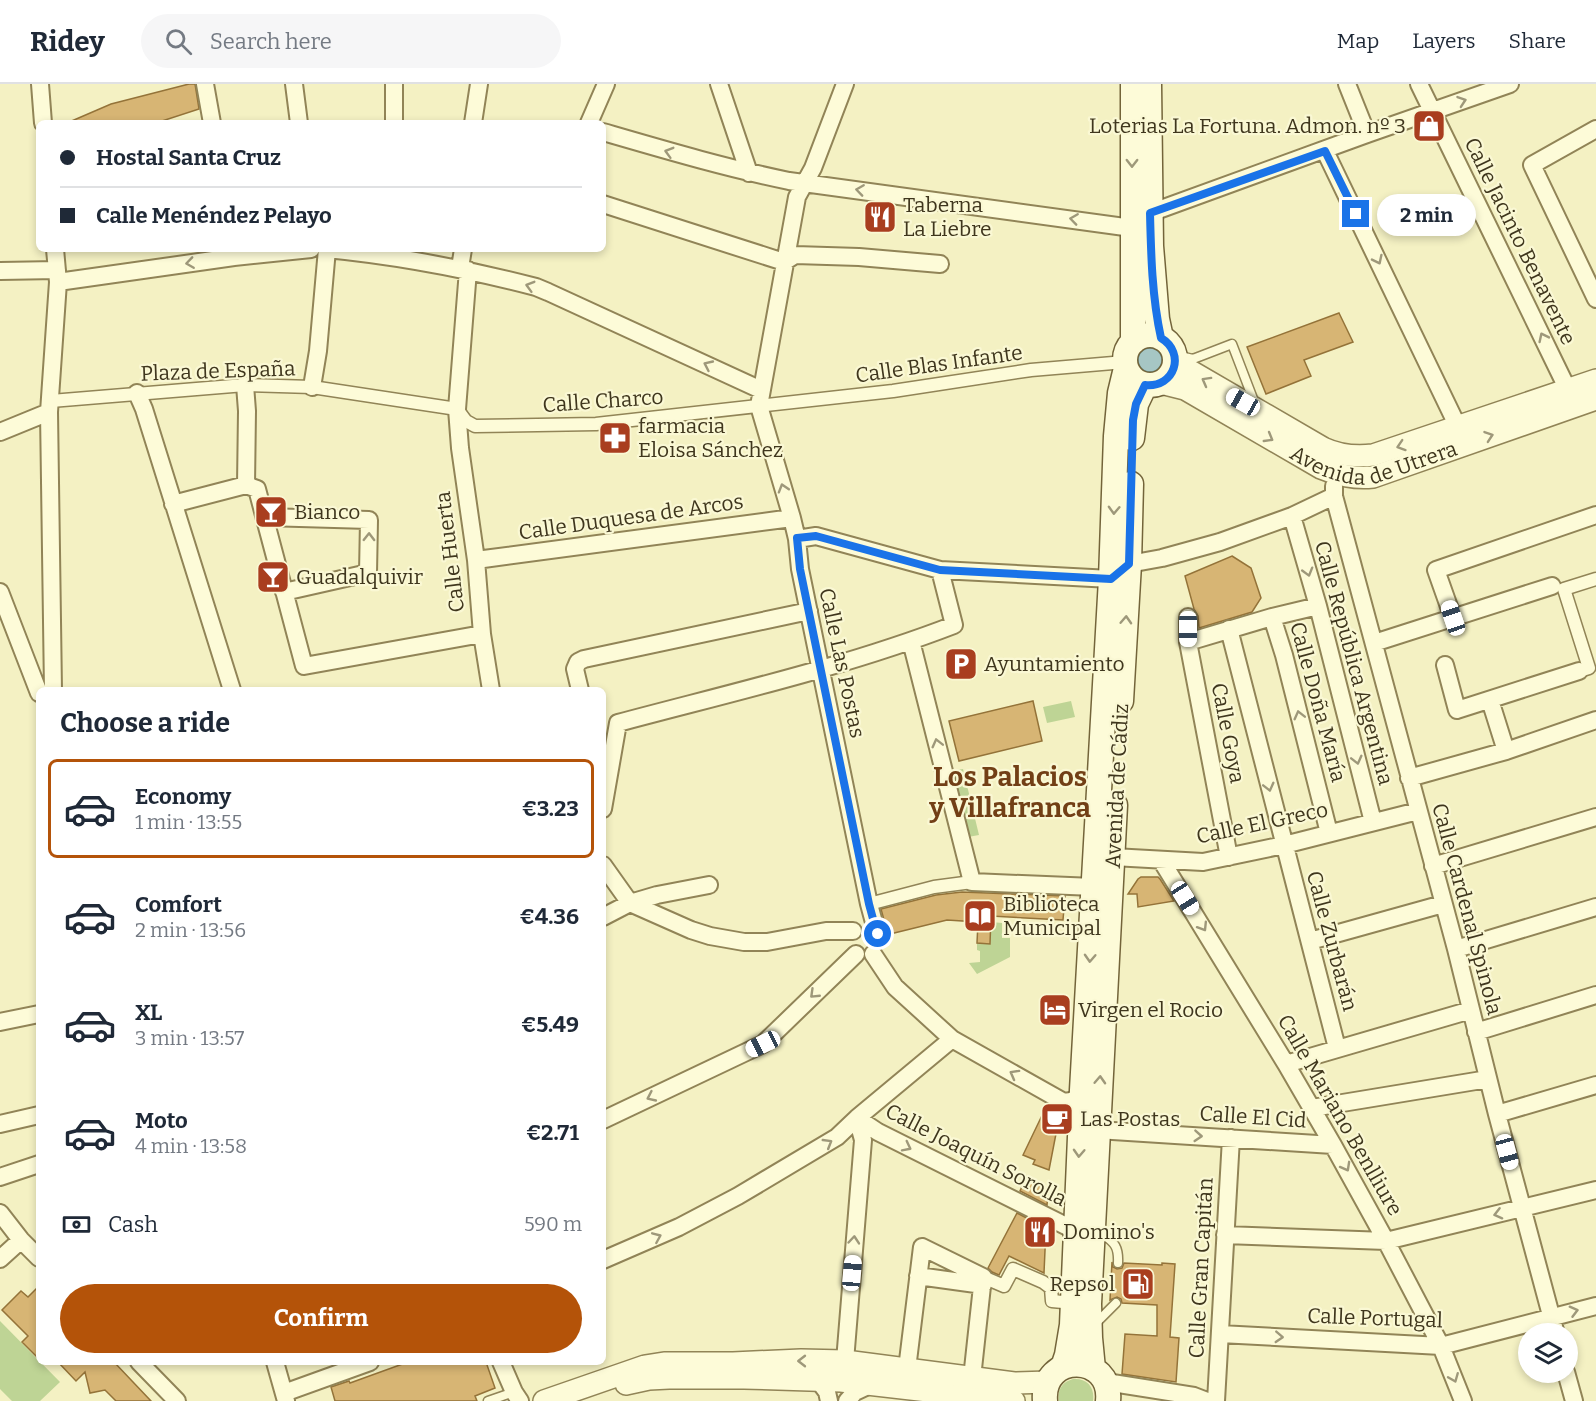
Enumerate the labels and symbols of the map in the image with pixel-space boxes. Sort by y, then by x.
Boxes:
one-way arrow [1456,95,1467,108]
shop icon: Loterias La Fortuna. Admon. nº 3 [1411,108,1447,144]
place label: Loterias La Fortuna. Admon. nº 3 [1089,113,1406,139]
street label: Calle Jacinto Benavente [1458,133,1582,349]
one-way arrow [664,147,675,159]
one-way arrow [1126,159,1139,168]
one-way arrow [856,185,865,197]
place label: Taberna La Liebre [903,192,991,242]
callout: 2 min [1377,193,1476,235]
restaurant icon: Taberna La Liebre [862,199,898,235]
route end [1342,200,1369,227]
one-way arrow [1070,214,1079,226]
one-way arrow [1370,254,1382,265]
one-way arrow [186,257,195,269]
one-way arrow [525,281,536,293]
one-way arrow [1538,333,1550,344]
street label: Calle Blas Infante [854,339,1024,389]
street label: Plaza de España [140,355,296,387]
one-way arrow [703,361,714,373]
one-way arrow [1202,377,1212,388]
street label: Calle Charco [542,384,664,418]
car [1223,385,1263,419]
place label: farmacia Eloisa Sánchez [638,413,783,463]
pharmacy icon: farmacia Eloisa Sánchez [597,420,633,456]
one-way arrow [1263,431,1273,442]
one-way arrow [1483,431,1494,444]
street label: Avenida de Utrera [1286,432,1462,458]
text: Avenida de Utrera [1285,435,1461,491]
one-way arrow [1396,439,1407,451]
one-way arrow [778,483,790,494]
street label: Calle Duquesa de Arcos [517,488,745,546]
street label: Calle Huerta [430,489,470,614]
bar icon: Bianco [253,494,289,530]
place label: Bianco [294,499,360,525]
one-way arrow [1107,505,1120,514]
one-way arrow [363,532,375,541]
street label: Calle República Argentina [1309,538,1399,788]
bar icon: Guadalquivir [255,559,291,595]
place label: Guadalquivir [296,564,423,590]
one-way arrow [1301,566,1313,577]
street label: Calle Las Postas [813,586,871,740]
car [1439,598,1467,638]
car [1179,611,1197,647]
one-way arrow [1119,616,1132,625]
street label: Calle Doña María [1284,619,1352,785]
parking icon: Ayuntamiento [943,646,979,682]
place label: Ayuntamiento [984,651,1125,677]
street label: Calle Goya [1206,681,1251,786]
street label: Avenida de Cádiz [1100,703,1134,869]
one-way arrow [1294,710,1306,721]
one-way arrow [932,739,945,749]
one-way arrow [1350,755,1363,765]
district label: Los Palacios y Villafranca [928,761,1091,824]
one-way arrow [1262,782,1275,792]
street label: Calle El Greco [1194,796,1330,850]
street label: Calle Cardenal Spinola [1426,800,1508,1018]
street label: Calle Zurbarán [1301,868,1363,1014]
car [1168,878,1202,918]
place label: Biblioteca Municipal [1003,891,1101,941]
library icon: Biblioteca Municipal [962,898,998,934]
route start [864,920,891,947]
one-way arrow [1196,921,1207,932]
one-way arrow [1084,954,1097,963]
one-way arrow [811,987,822,998]
hotel icon: Virgen el Rocio [1037,992,1073,1028]
place label: Virgen el Rocio [1078,997,1223,1023]
street label: Calle Mariano Benlliure [1272,1010,1408,1220]
car [743,1028,783,1060]
one-way arrow [1010,1070,1021,1081]
one-way arrow [1094,1075,1107,1084]
one-way arrow [647,1090,658,1102]
street label: Calle Joaquín Sorolla [881,1098,1071,1212]
street label: Calle El Cid [1199,1100,1307,1134]
cafe icon: Las Postas [1039,1101,1075,1137]
place label: Las Postas [1080,1106,1180,1132]
one-way arrow [1193,1130,1202,1143]
car [1494,1132,1520,1172]
one-way arrow [821,1139,832,1150]
one-way arrow [901,1140,912,1151]
one-way arrow [1073,1148,1085,1157]
one-way arrow [1338,1161,1350,1172]
street label: Calle Gran Capitán [1183,1177,1219,1359]
one-way arrow [1494,1206,1504,1219]
restaurant icon: Domino's [1022,1214,1058,1250]
place label: Domino's [1063,1219,1155,1245]
one-way arrow [650,1232,661,1244]
one-way arrow [848,1236,861,1245]
car [841,1254,863,1292]
fuel station icon: Repsol [1120,1266,1156,1302]
place label: Repsol [1049,1271,1115,1297]
street label: Calle Portugal [1307,1303,1443,1333]
one-way arrow [1569,1306,1579,1319]
one-way arrow [1274,1331,1283,1344]
one-way arrow [798,1355,807,1367]
one-way arrow [1446,1372,1459,1383]

